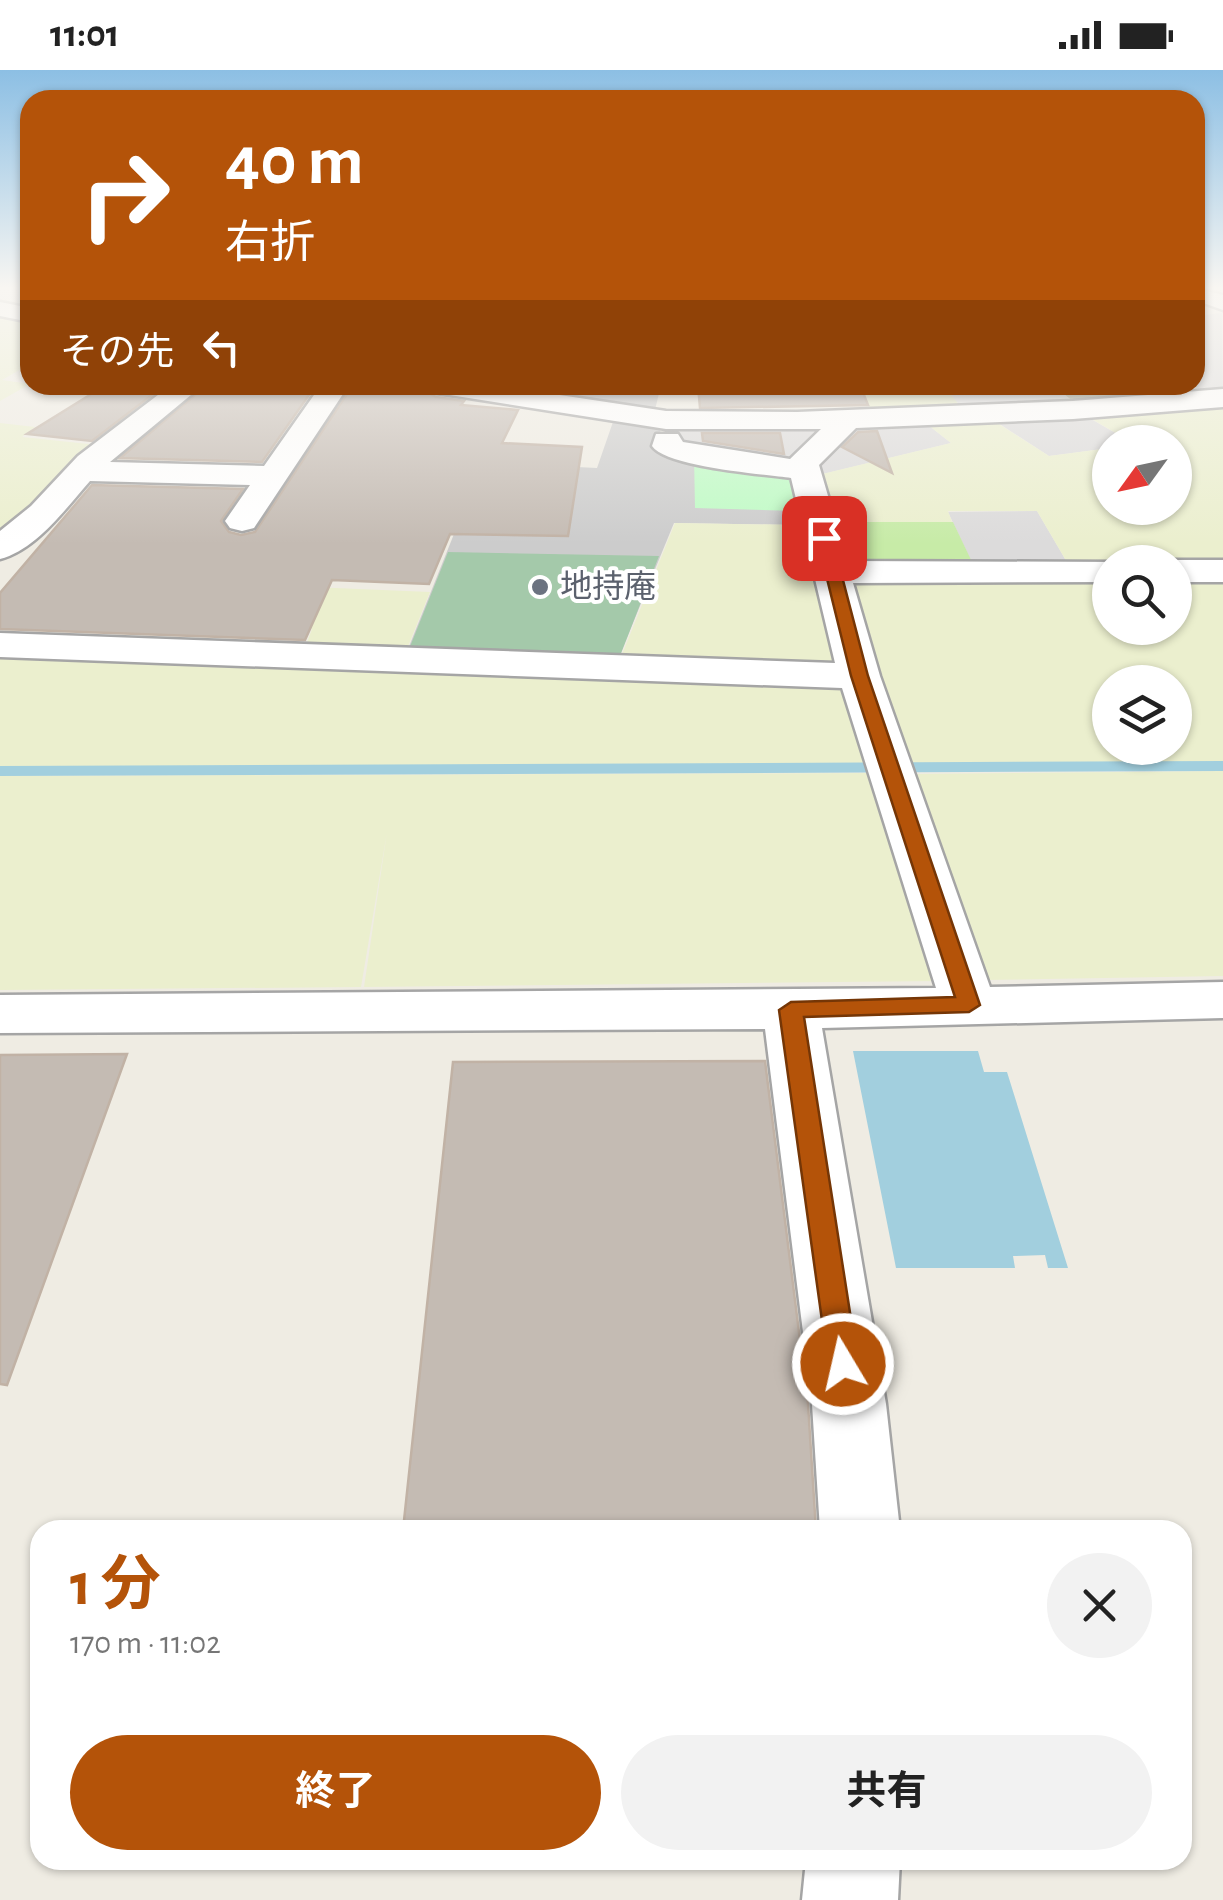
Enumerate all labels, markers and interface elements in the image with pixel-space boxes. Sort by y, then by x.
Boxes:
text: 11:01 [50,16,120,54]
text: 40 m [225,127,364,197]
icon: right [60,130,190,260]
text: 右折 [225,221,315,266]
icon: left [194,320,249,375]
text: その先 [60,334,174,372]
north arrow [1092,425,1192,525]
map controls [1092,425,1192,765]
pin [782,496,867,581]
icon: arrive [797,511,852,566]
button: search [1092,545,1192,645]
place label: 地持庵 [560,570,656,603]
marker: 地持庵 [529,576,551,598]
button: layers [1092,665,1192,765]
position arrow [791,1312,895,1416]
button: close [1047,1553,1152,1658]
text: 1 分 [70,1556,161,1616]
text: 170 m · 11:02 [70,1627,221,1659]
button: 終了 [70,1735,601,1850]
button: 共有 [621,1735,1152,1850]

